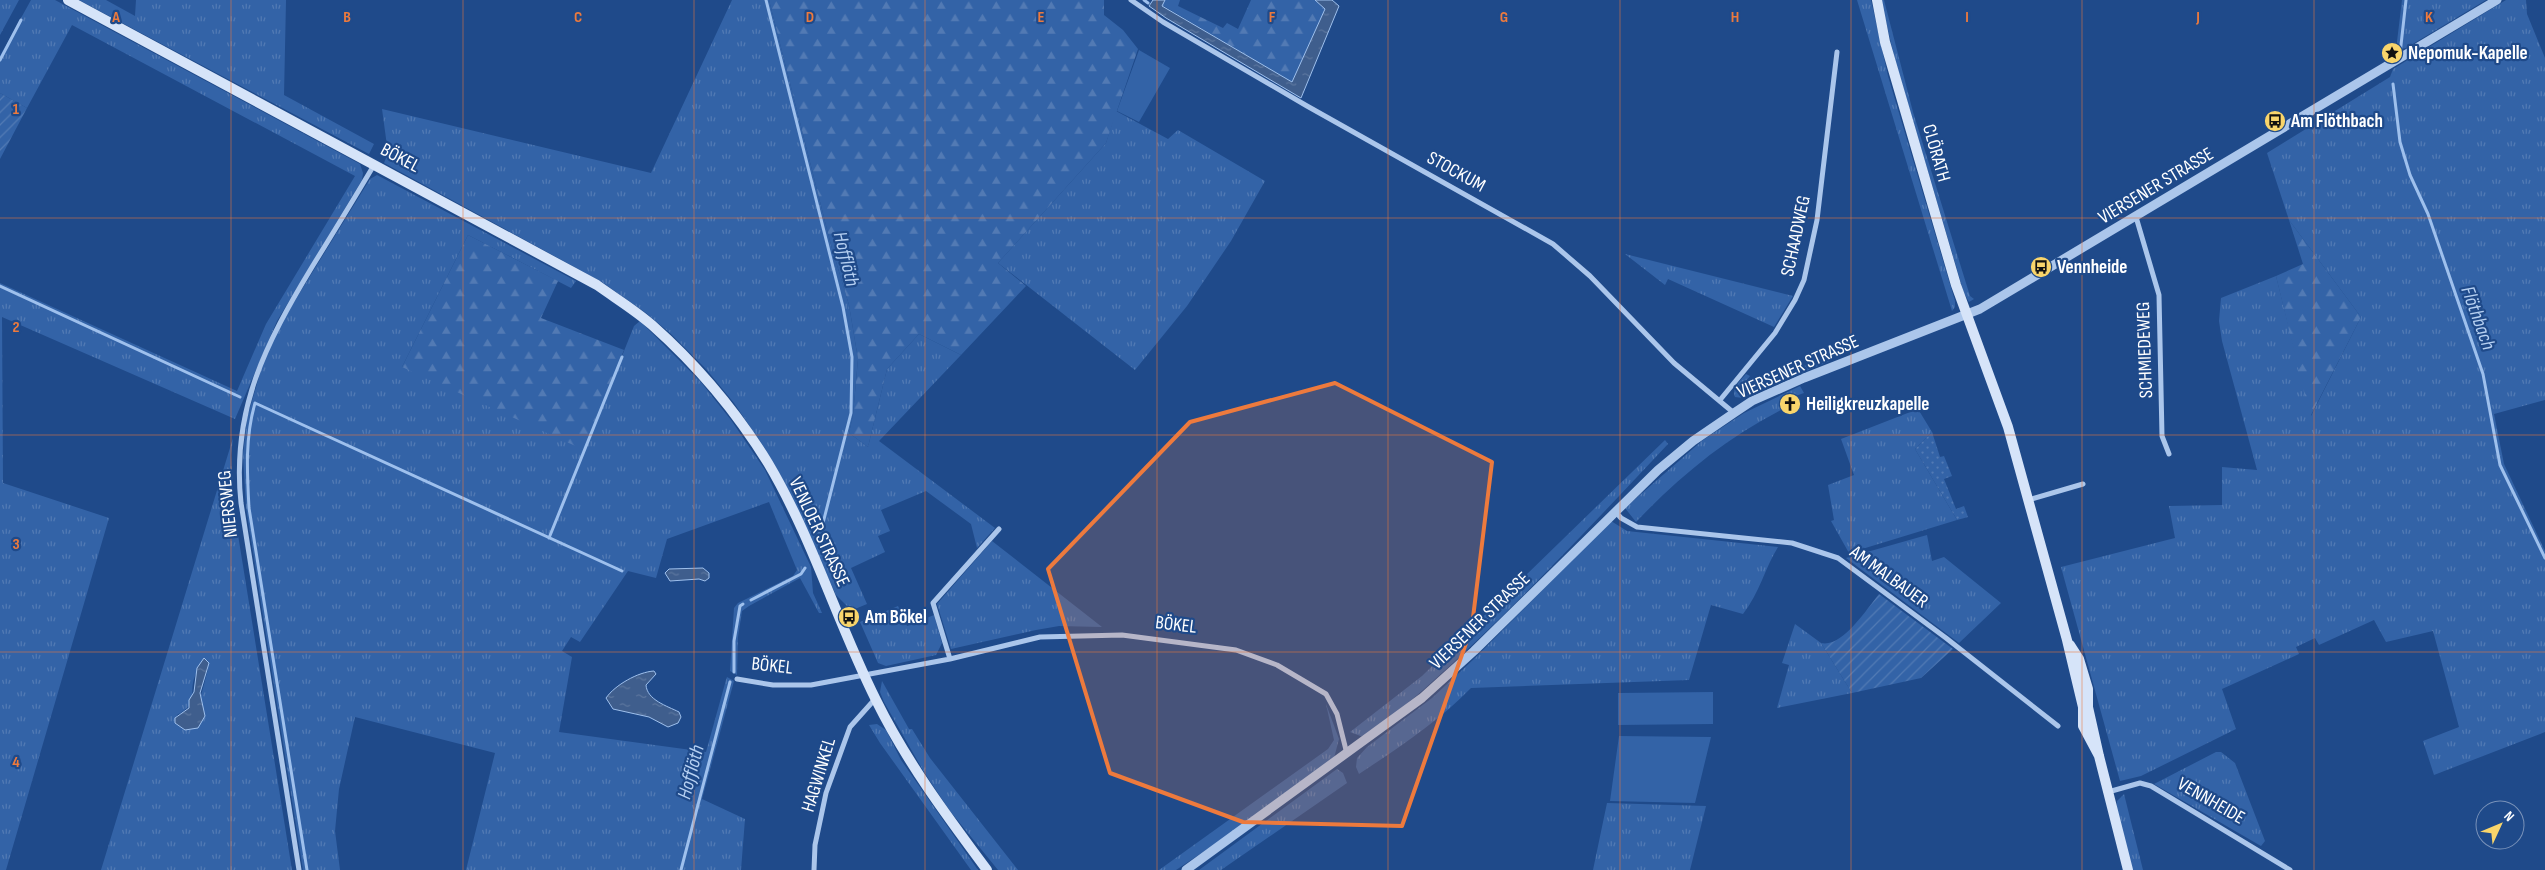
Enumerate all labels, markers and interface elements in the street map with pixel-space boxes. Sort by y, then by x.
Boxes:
text: A [111,8,120,27]
text: B [343,8,351,27]
text: C [574,8,582,27]
text: D [806,8,814,27]
text: E [1038,8,1045,27]
text: F [1269,8,1276,27]
text: G [1500,8,1508,27]
text: H [1731,8,1739,27]
text: I [1965,8,1969,27]
text: J [2195,8,2200,27]
text: K [2425,8,2433,27]
place icon: Nepomuk-Kapelle [2380,41,2404,65]
place label: Nepomuk-Kapelle [2408,42,2528,65]
text: 1 [13,100,20,119]
bus stop icon: Am Flöthbach [2263,109,2287,133]
place label: Am Flöthbach [2290,110,2383,133]
street label: CLÖRATH [1917,122,1955,184]
street label: BÖKEL [376,138,424,178]
street label: VIERSENER STRASSE [2094,143,2218,229]
street label: STOCKUM [1423,147,1489,197]
street label: SCHAADWEG [1776,193,1816,279]
water label: Hofflöth [828,229,864,289]
bus stop icon: Vennheide [2029,255,2053,279]
place label: Vennheide [2057,256,2127,279]
water label: Flöthbach [2455,283,2501,353]
street label: SCHMIEDEWEG [2132,301,2158,399]
text: 2 [12,318,20,337]
street label: VIERSENER STRASSE [1734,330,1862,404]
church icon: Heiligkreuzkapelle [1778,392,1802,416]
place label: Heiligkreuzkapelle [1806,393,1929,416]
street label: NIERSWEG [213,469,243,539]
street label: VENLOER STRASSE [784,474,854,590]
text: 3 [12,535,20,554]
street label: AM MALBAUER [1844,540,1933,613]
street label: VIERSENER STRASSE [1425,567,1535,675]
bus stop icon: Am Bökel [837,605,861,629]
place label: Am Bökel [864,606,927,629]
street label: BÖKEL [1154,611,1198,639]
street label: BÖKEL [750,652,794,680]
street label: HAGWINKEL [797,735,841,815]
water label: Hofflöth [672,742,710,802]
text: 4 [12,753,20,772]
street label: VENNHEIDE [2173,772,2249,830]
north arrow [2475,800,2525,850]
text: N [2500,808,2518,825]

